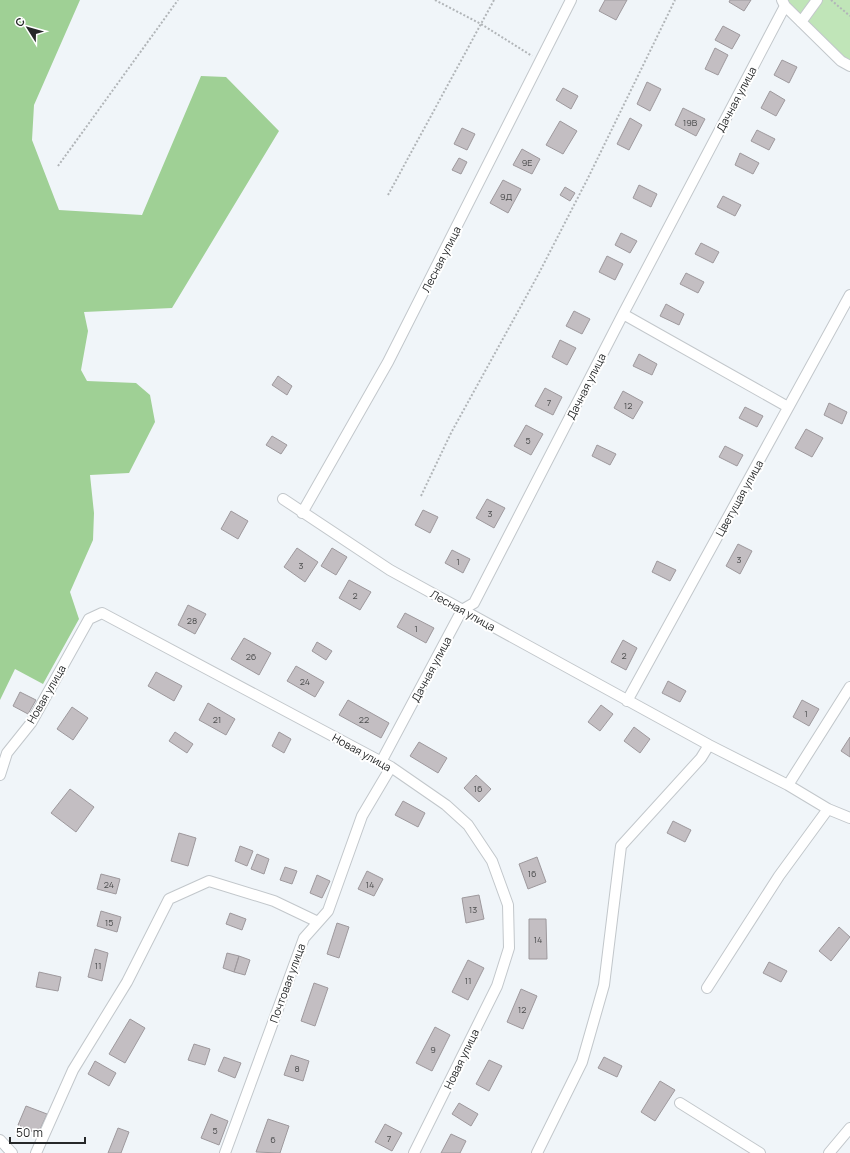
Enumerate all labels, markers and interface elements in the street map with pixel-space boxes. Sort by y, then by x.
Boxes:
north arrow [8,8,48,48]
text: С [11,14,28,29]
street label: Дачная улица [712,64,760,134]
house number: 19В [683,116,698,129]
house number: 9Е [522,156,532,169]
house number: 9Д [500,190,512,203]
street label: Лесная улица [418,223,464,295]
street label: Дачная улица [563,350,609,422]
house number: 7 [547,396,552,409]
house number: 12 [624,399,632,412]
house number: 5 [525,434,531,447]
street label: Цветущая улица [712,457,766,539]
house number: 3 [488,507,493,520]
house number: 3 [737,553,742,566]
house number: 1 [456,555,460,568]
house number: 3 [299,559,304,572]
street label: Лесная улица [428,586,498,634]
house number: 2 [352,589,358,602]
house number: 28 [187,614,197,627]
house number: 1 [414,622,418,635]
street label: Дачная улица [407,634,455,704]
house number: 2 [621,649,627,662]
house number: 26 [246,650,257,663]
street label: Новая улица [23,662,69,726]
house number: 24 [300,675,310,688]
house number: 1 [804,707,808,720]
house number: 21 [213,713,221,726]
house number: 22 [359,713,369,726]
street label: Новая улица [330,730,394,774]
house number: 16 [473,782,483,795]
house number: 16 [527,867,537,880]
house number: 24 [104,878,114,891]
house number: 14 [366,878,374,891]
house number: 13 [469,903,477,916]
house number: 15 [105,916,113,929]
house number: 14 [534,933,542,946]
street label: Почтовая улица [266,941,308,1025]
house number: 11 [94,959,102,972]
house number: 11 [464,974,472,987]
house number: 12 [518,1003,526,1016]
street label: Новая улица [440,1026,482,1092]
house number: 9 [430,1043,436,1056]
house number: 8 [294,1062,300,1075]
scale bar [10,1119,85,1145]
text: 50 m [16,1124,43,1141]
house number: 5 [212,1124,218,1137]
house number: 7 [387,1132,392,1145]
house number: 6 [270,1133,276,1146]

